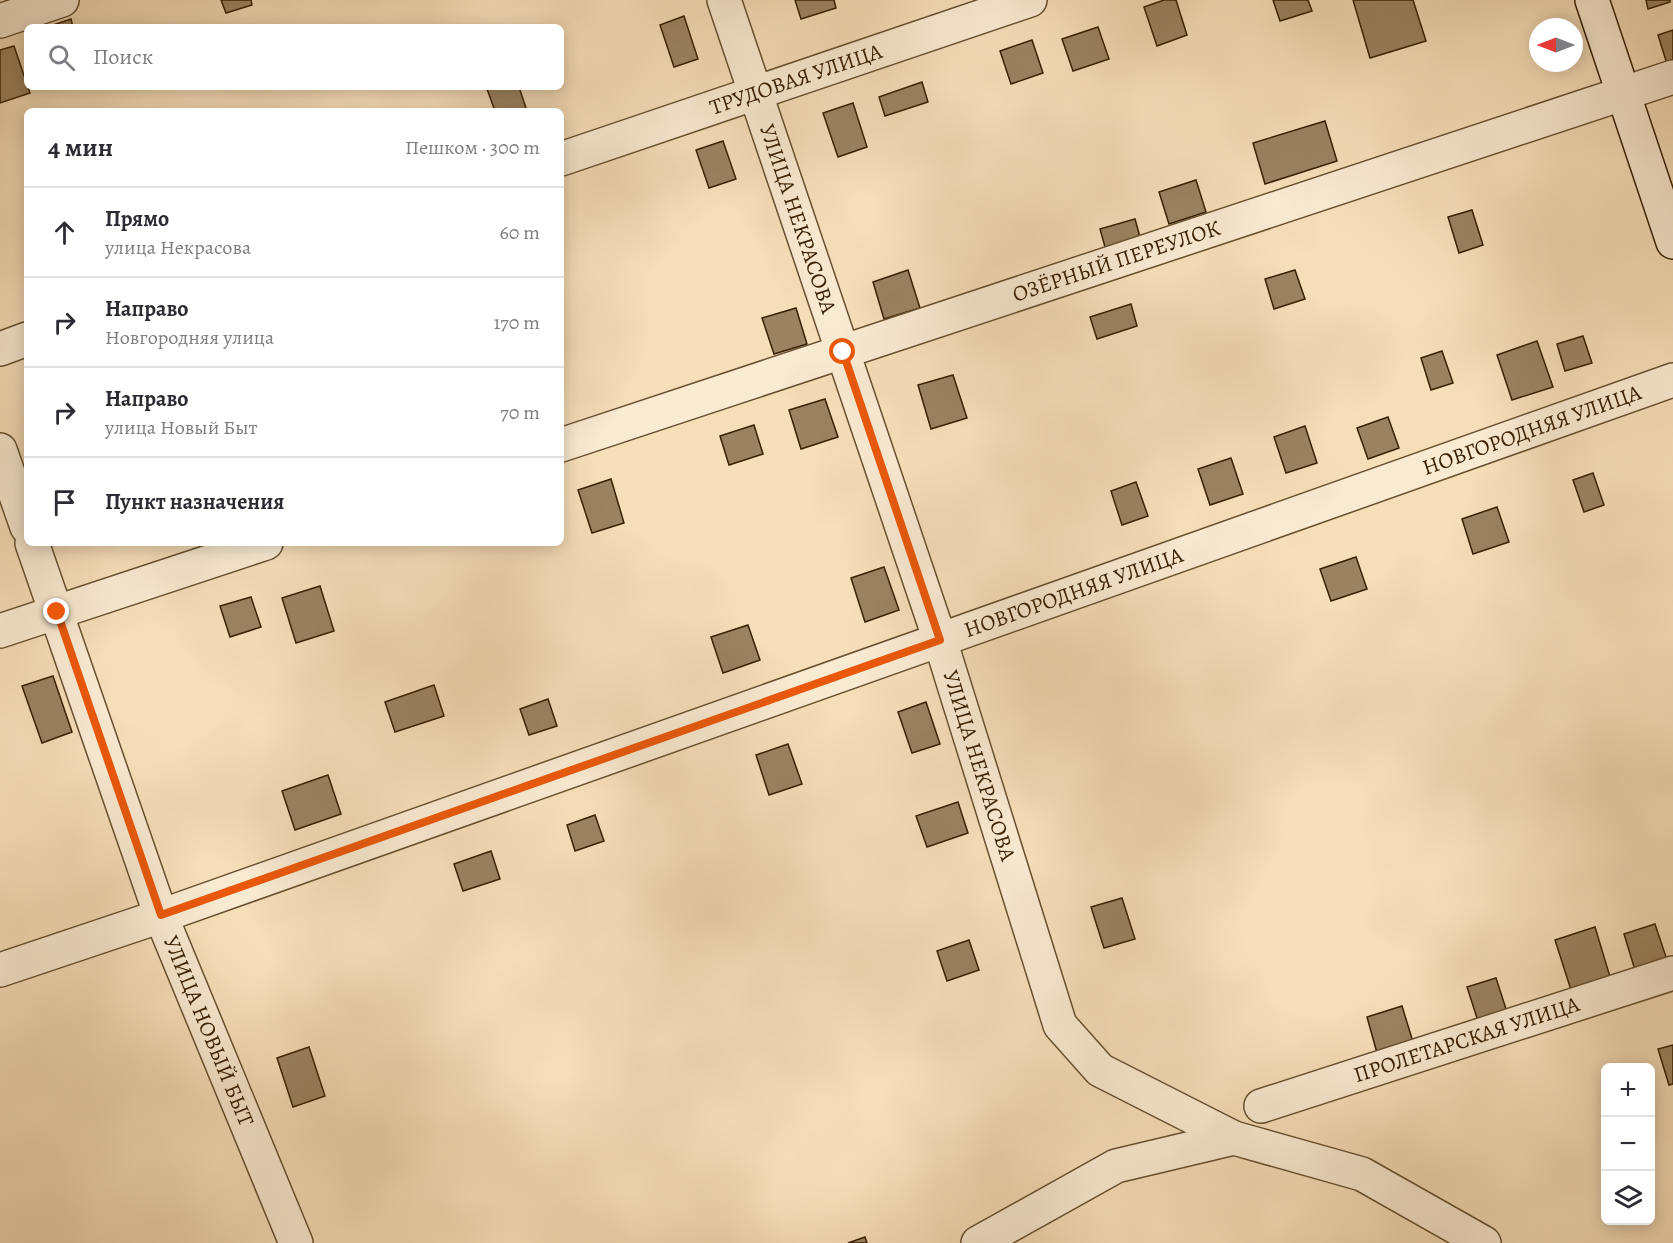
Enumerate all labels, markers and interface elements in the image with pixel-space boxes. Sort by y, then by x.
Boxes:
north arrow [1529,18,1583,72]
search box [24,24,564,90]
street label: ТРУДОВАЯ УЛИЦА [706,36,887,123]
icon: search [45,41,78,74]
text: Поиск [93,42,153,72]
street label: УЛИЦА НЕКРАСОВА [752,120,844,319]
text: 4 мин [48,130,113,165]
text: Пешком · 300 m [405,134,540,161]
text: Прямо [105,204,169,234]
street label: ОЗЁРНЫЙ ПЕРЕУЛОК [1009,213,1224,310]
icon: ahead [48,216,81,249]
text: 60 m [500,219,540,246]
text: улица Некрасова [105,234,251,261]
text: Направо [105,294,188,324]
icon: right [48,306,81,339]
text: 170 m [494,309,540,336]
text: Новгородняя улица [105,324,274,351]
route start [829,338,855,364]
street label: НОВГОРОДНЯЯ УЛИЦА [1418,377,1646,483]
text: Направо [105,384,188,414]
icon: right [48,396,81,429]
text: 70 m [500,399,540,426]
text: улица Новый Быт [105,414,257,441]
icon: arrive [48,486,81,519]
text: Пункт назначения [105,487,284,517]
street label: НОВГОРОДНЯЯ УЛИЦА [960,540,1188,645]
route end [43,598,69,624]
street label: УЛИЦА НЕКРАСОВА [935,666,1023,866]
street label: УЛИЦА НОВЫЙ БЫТ [156,931,261,1131]
street label: ПРОЛЕТАРСКАЯ УЛИЦА [1350,989,1584,1090]
map controls [1601,1063,1655,1225]
button: + [1601,1063,1655,1117]
button: − [1601,1117,1655,1171]
button: layers [1601,1171,1655,1225]

